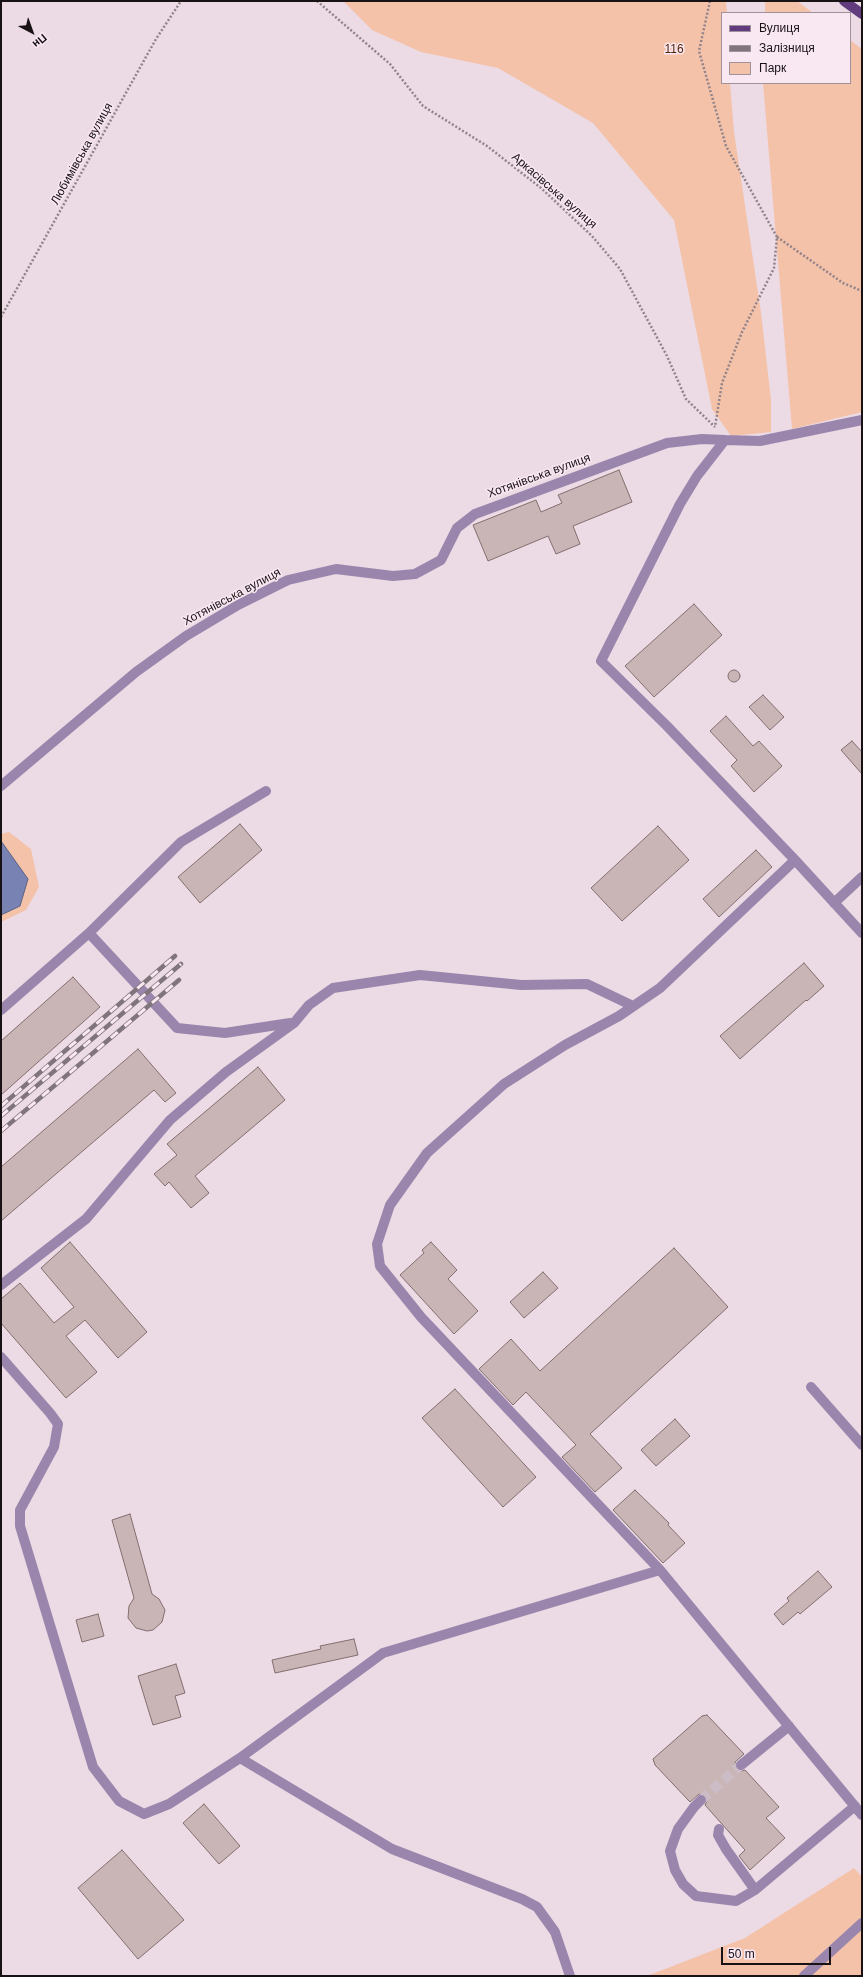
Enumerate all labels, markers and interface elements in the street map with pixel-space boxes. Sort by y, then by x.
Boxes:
north arrow [12,12,52,52]
legend [721,12,851,84]
text: Вулиця [759,21,800,35]
text: Пн [30,32,49,50]
text: Залізниця [759,41,815,55]
park label: 116 [664,43,684,57]
text: Парк [759,61,786,75]
street label: Любимівська вулиця [48,101,116,207]
street label: Аркасівська вулиця [508,150,600,232]
street label: Хотянівська вулиця [486,451,592,501]
street label: Хотянівська вулиця [181,565,283,629]
scale bar [723,1939,833,1965]
text: 50 m [728,1947,755,1961]

